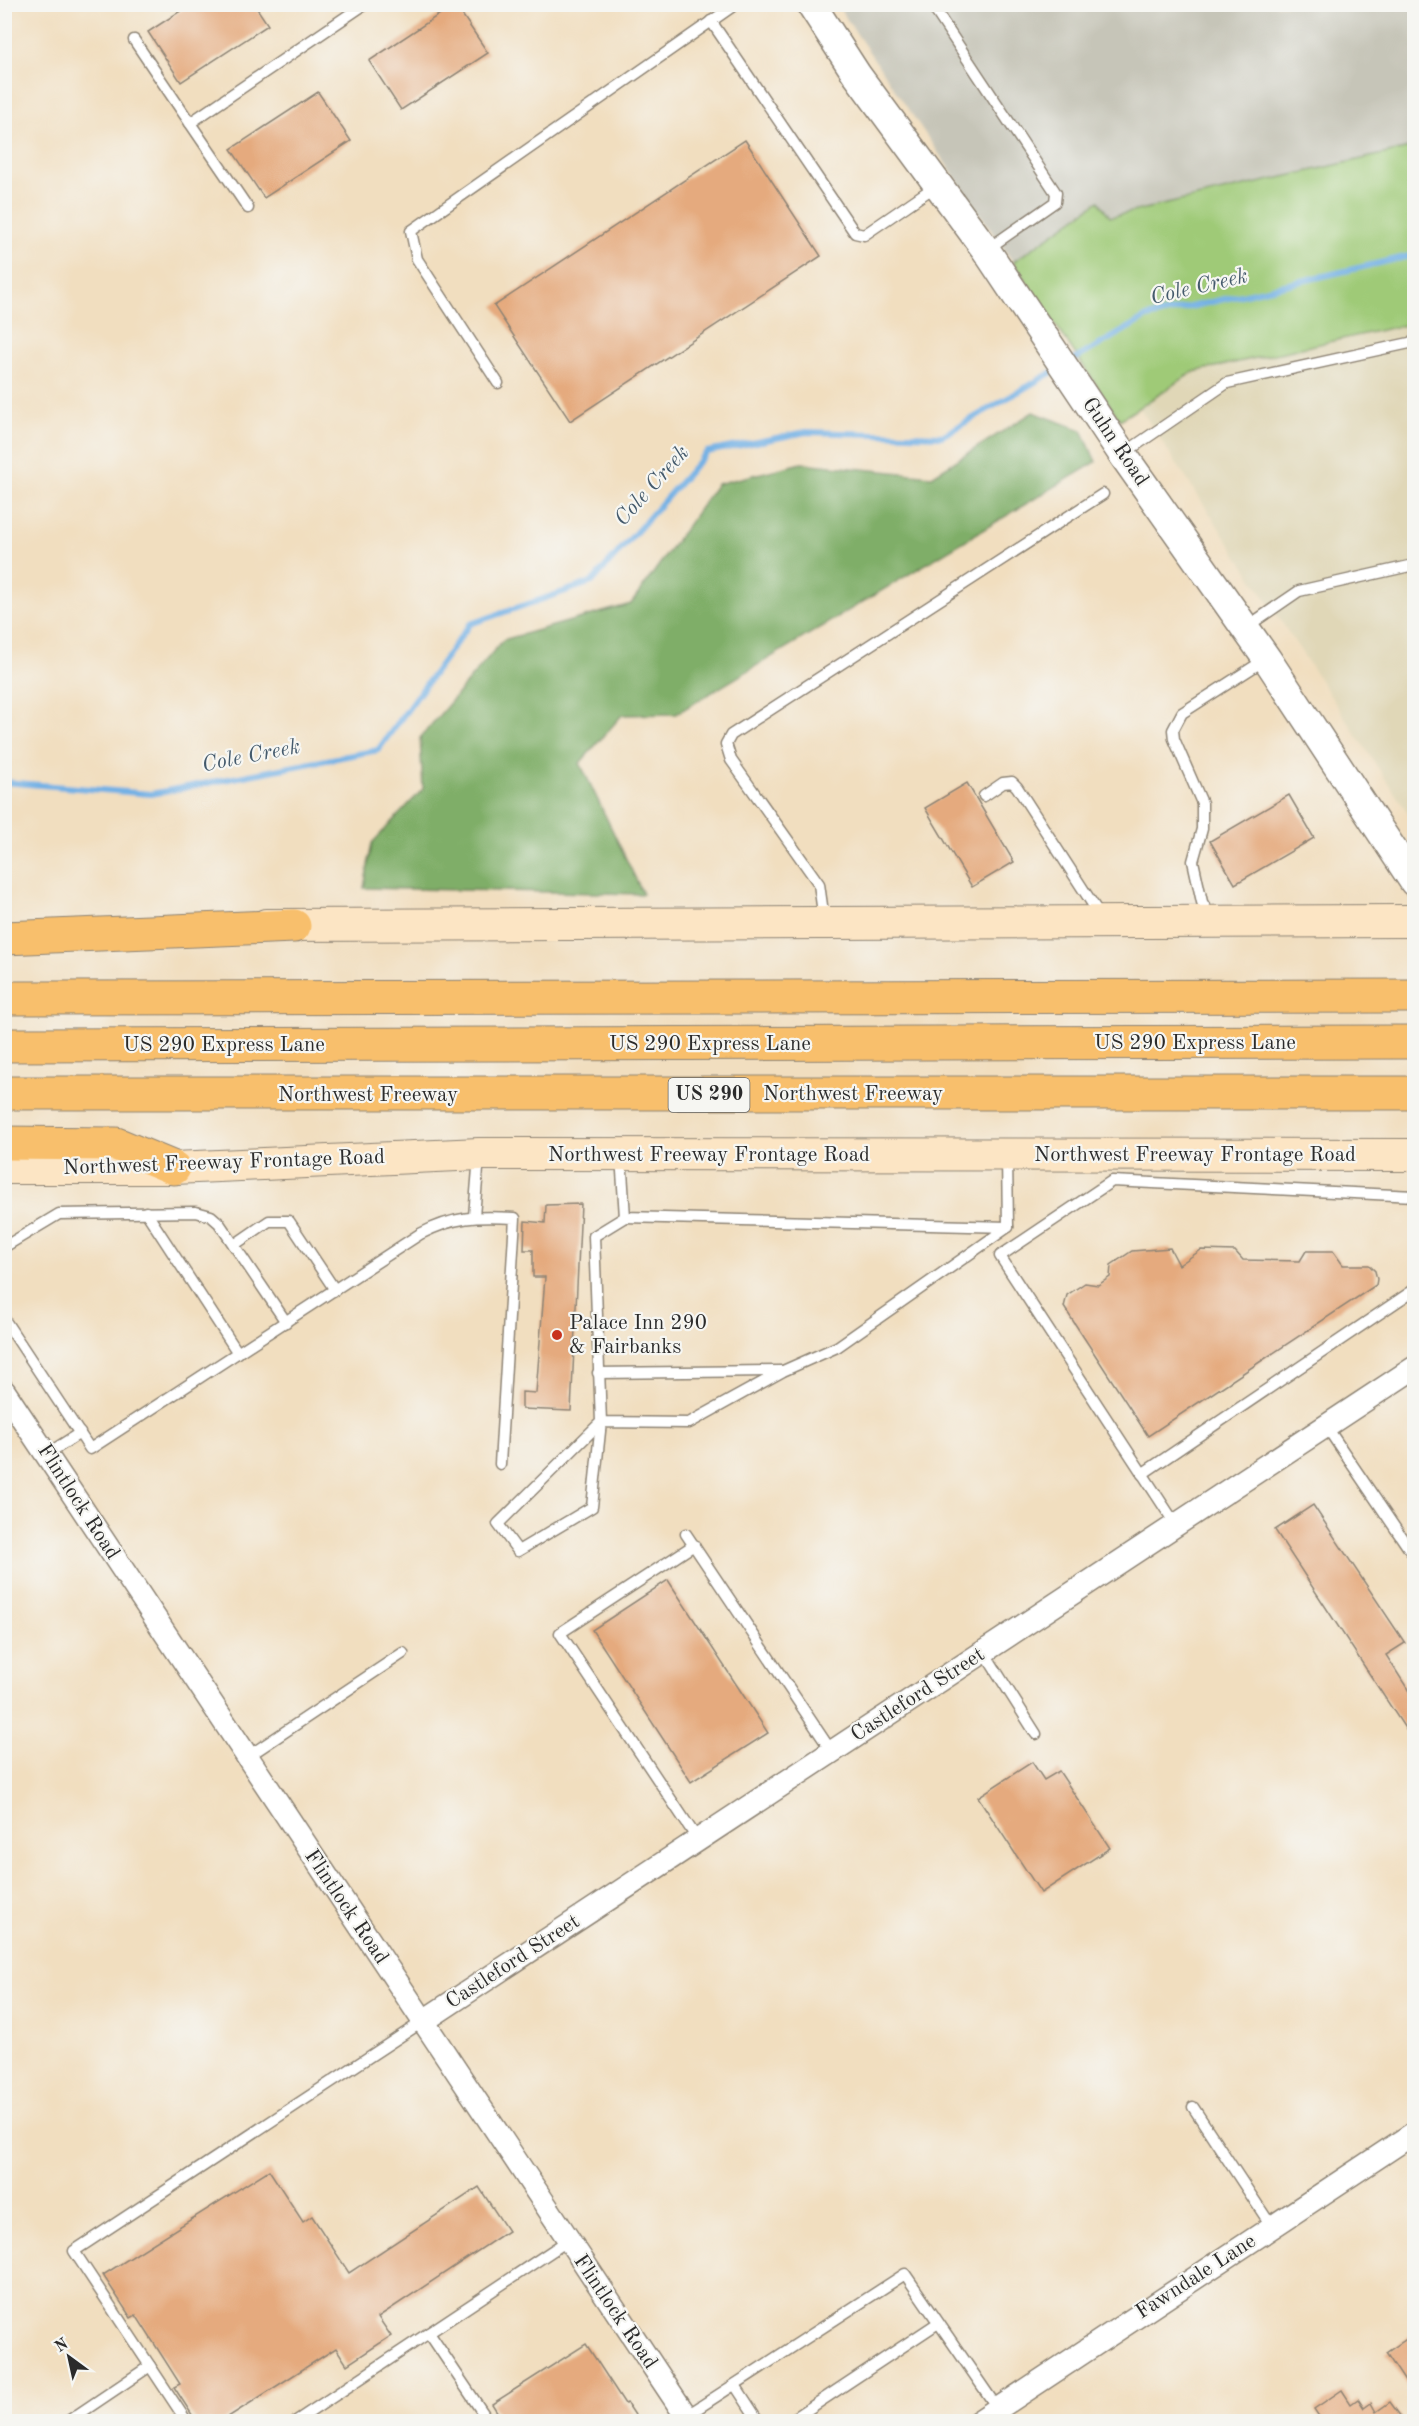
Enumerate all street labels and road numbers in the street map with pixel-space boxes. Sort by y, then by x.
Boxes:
street label: Guhn Road [1078,394,1152,490]
street label: US 290 Express Lane [1094,1033,1296,1054]
street label: US 290 Express Lane [609,1034,811,1055]
street label: US 290 Express Lane [123,1035,325,1056]
road number: US 290 [668,1078,750,1112]
street label: Northwest Freeway [763,1084,943,1105]
street label: Northwest Freeway [278,1085,458,1106]
street label: Northwest Freeway Frontage Road [548,1145,870,1166]
street label: Northwest Freeway Frontage Road [1034,1145,1356,1166]
street label: Northwest Freeway Frontage Road [63,1147,385,1179]
street label: Flintlock Road [33,1440,123,1564]
street label: Castleford Street [847,1644,989,1746]
street label: Flintlock Road [300,1846,392,1968]
street label: Castleford Street [442,1911,584,2013]
street label: Fawndale Lane [1132,2231,1260,2323]
street label: Flintlock Road [569,2251,661,2373]

